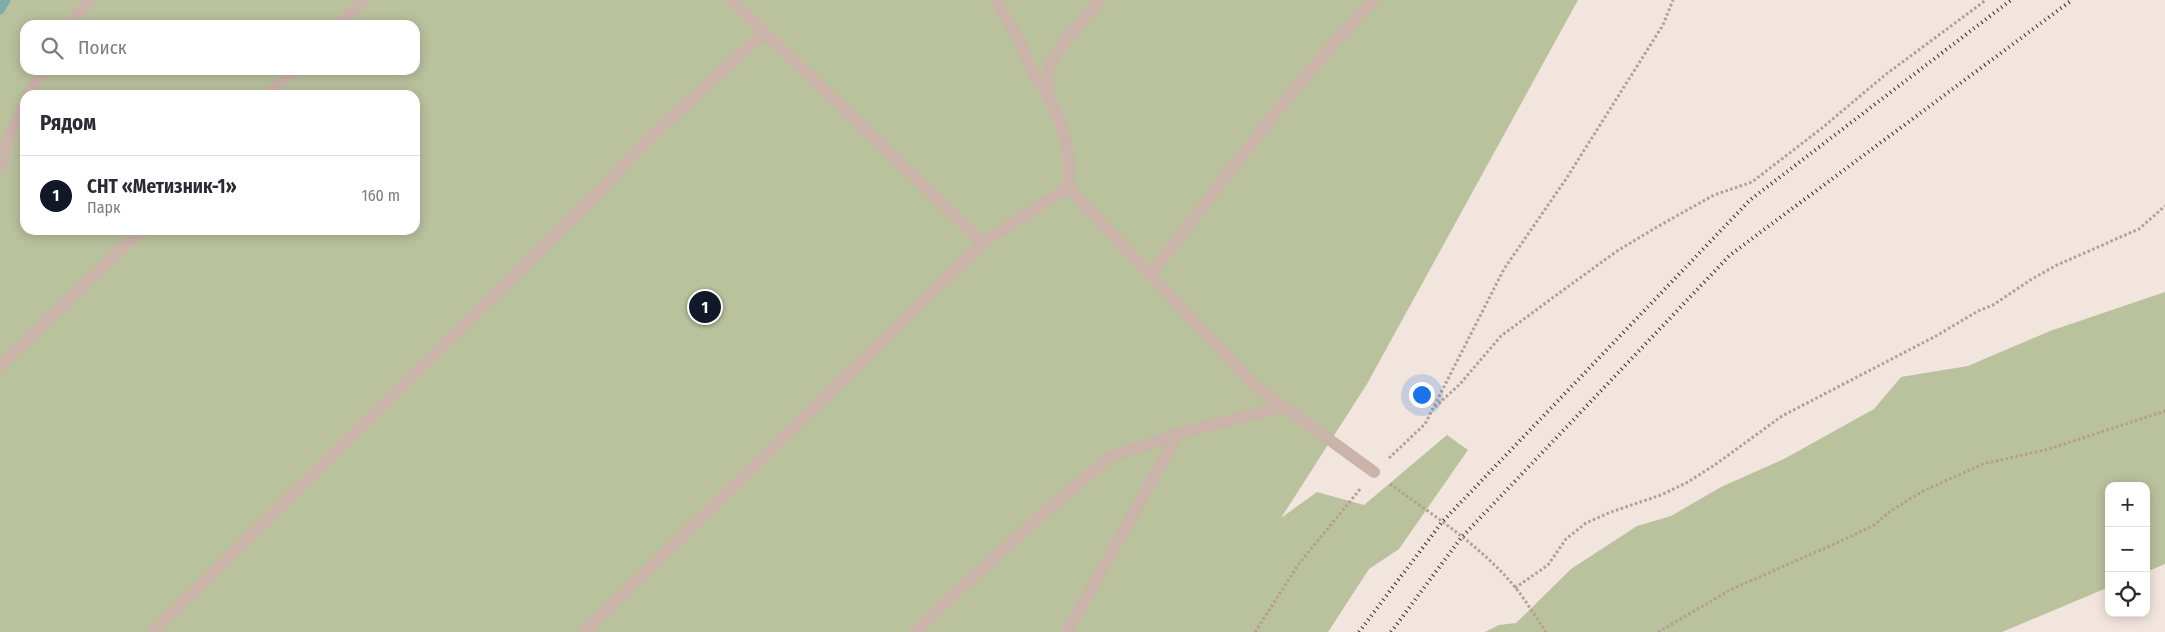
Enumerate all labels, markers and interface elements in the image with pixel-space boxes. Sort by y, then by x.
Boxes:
search box [20,20,420,75]
icon: search [38,34,66,62]
text: Поиск [78,36,127,59]
text: Рядом [40,110,96,136]
text: СНТ «Метизник-1» [87,175,237,198]
text: 1 [53,186,59,205]
text: 160 m [361,186,400,205]
text: Парк [87,198,121,217]
pin: 1 [689,288,721,326]
your location [1409,382,1435,408]
map controls [2105,482,2150,617]
button: + [2105,482,2150,527]
button: − [2105,527,2150,572]
button: locate [2105,572,2150,617]

